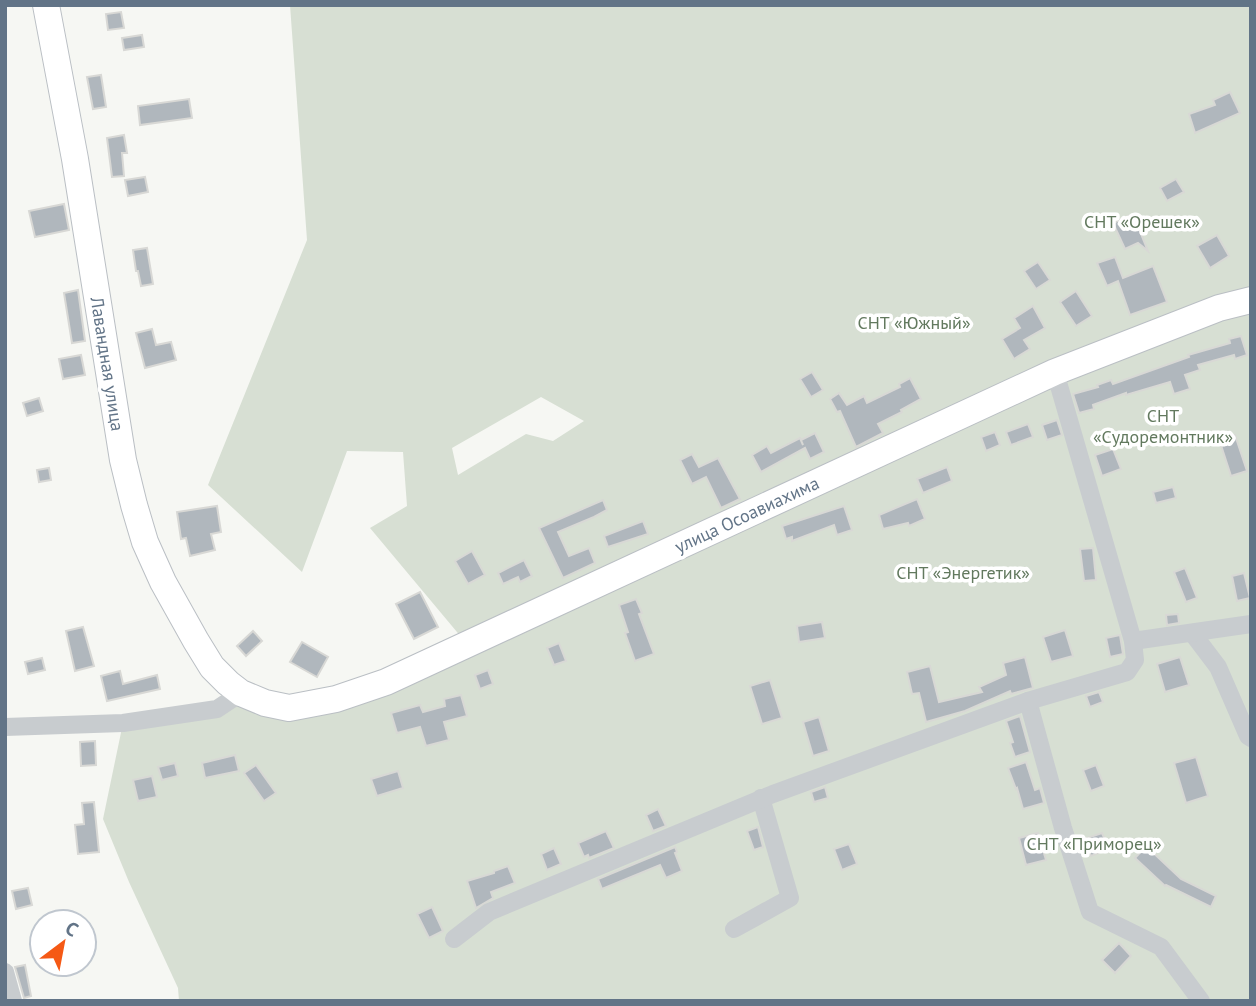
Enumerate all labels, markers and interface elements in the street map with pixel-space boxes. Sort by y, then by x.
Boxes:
park label: СНТ «Орешек» [1084,210,1200,233]
street label: Лавандная улица [85,294,129,433]
park label: СНТ «Южный» [857,311,971,334]
park label: СНТ «Судоремонтник» [1093,404,1233,448]
street label: улица Осоавиахима [671,471,823,558]
park label: СНТ «Энергетик» [896,561,1030,584]
park label: СНТ «Приморец» [1026,832,1162,855]
north arrow [28,908,98,978]
text: С [61,916,83,942]

